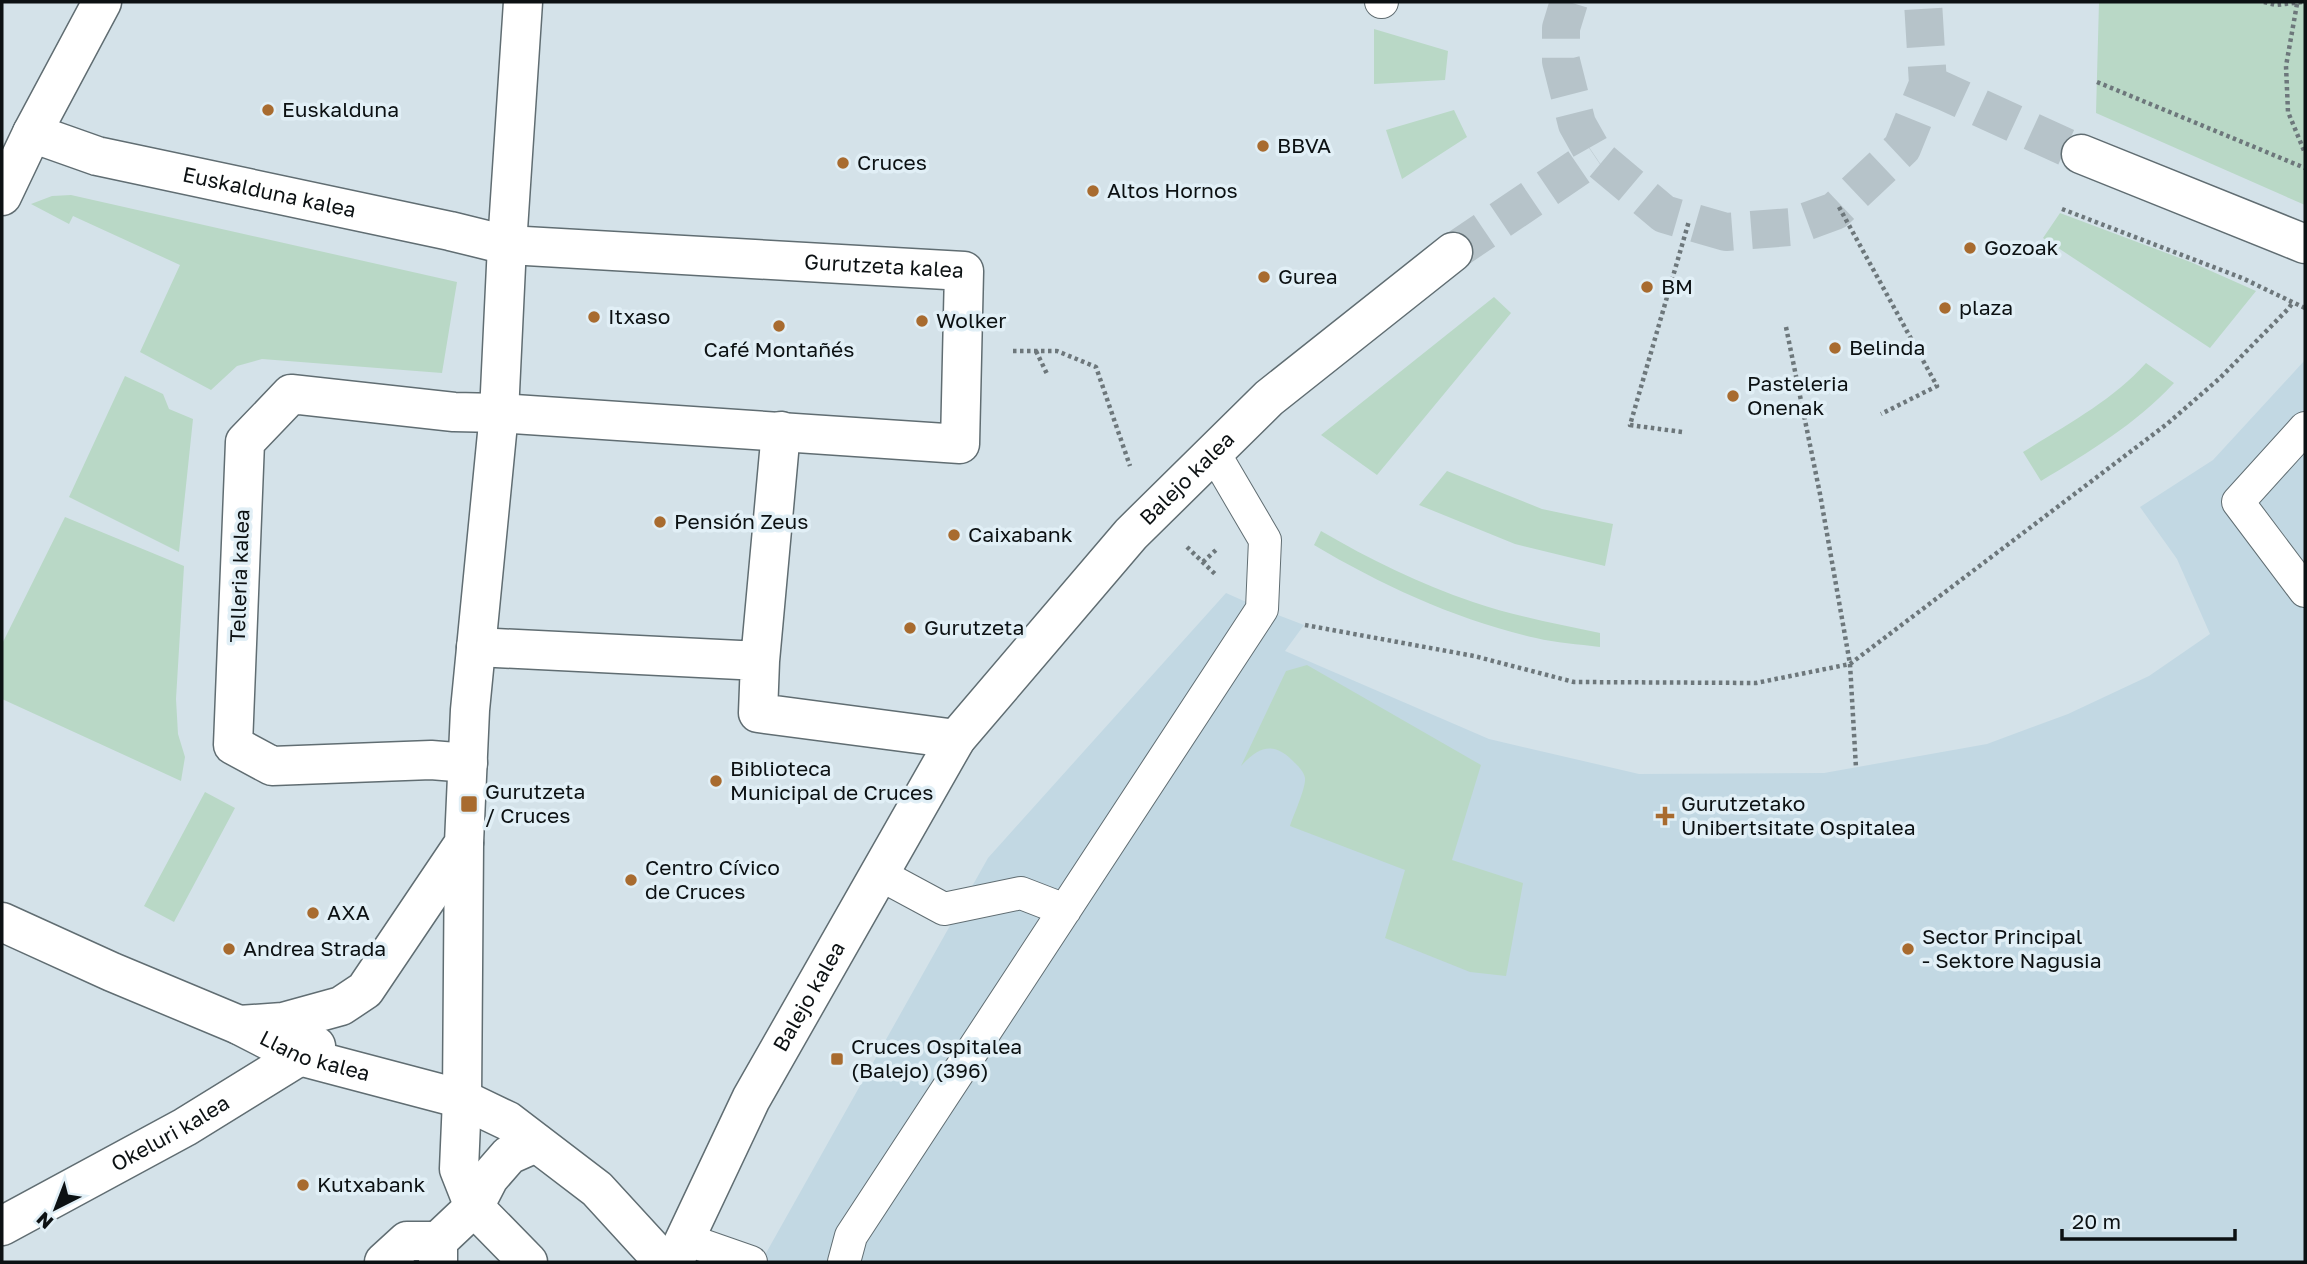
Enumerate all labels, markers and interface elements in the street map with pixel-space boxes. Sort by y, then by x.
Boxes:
place label: Euskalduna [282,96,399,122]
marker: Euskalduna [260,102,276,118]
place label: BBVA [1277,132,1331,158]
marker: BBVA [1255,138,1271,154]
place label: Cruces [857,149,927,175]
marker: Cruces [835,155,851,171]
street label: Euskalduna kalea [180,161,358,223]
place label: Altos Hornos [1107,177,1238,203]
marker: Altos Hornos [1085,183,1101,199]
place label: Gozoak [1984,234,2059,260]
marker: Gozoak [1962,240,1978,256]
street label: Gurutzeta kalea [803,248,964,283]
place label: Gurea [1278,263,1338,289]
marker: Gurea [1256,269,1272,285]
place label: BM [1661,273,1693,299]
marker: BM [1639,279,1655,295]
place label: plaza [1959,294,2013,320]
marker: plaza [1937,300,1953,316]
place label: Itxaso [608,303,670,329]
place label: Wolker [936,307,1006,333]
marker: Itxaso [586,309,602,325]
marker: Wolker [914,313,930,329]
marker: Café Montañés [771,318,787,334]
place label: Belinda [1849,334,1925,360]
place label: Café Montañés [704,336,854,362]
marker: Belinda [1827,340,1843,356]
place label: Pasteleria Onenak [1747,370,1849,420]
marker: Pasteleria Onenak [1725,388,1741,404]
street label: Balejo kalea [1134,426,1239,530]
place label: Pensión Zeus [674,508,808,534]
street label: Telleria kalea [224,509,254,643]
marker: Pensión Zeus [652,514,668,530]
place label: Caixabank [968,521,1073,547]
marker: Caixabank [946,527,962,543]
place label: Gurutzeta [924,614,1024,640]
marker: Gurutzeta [902,620,918,636]
place label: Biblioteca Municipal de Cruces [730,755,933,805]
marker: Biblioteca Municipal de Cruces [708,773,724,789]
place label: Gurutzeta / Cruces [485,778,585,828]
place label: Gurutzetako Unibertsitate Ospitalea [1681,790,1916,840]
marker: Gurutzeta / Cruces [459,794,479,814]
marker: Gurutzetako Unibertsitate Ospitalea [1655,806,1675,826]
place label: Centro Cívico de Cruces [645,854,780,904]
marker: Centro Cívico de Cruces [623,872,639,888]
place label: AXA [327,899,370,925]
marker: AXA [305,905,321,921]
place label: Sector Principal - Sektore Nagusia [1922,923,2102,973]
place label: Andrea Strada [243,935,386,961]
street label: Balejo kalea [767,937,850,1056]
marker: Andrea Strada [221,941,237,957]
marker: Sector Principal - Sektore Nagusia [1900,941,1916,957]
street label: Llano kalea [256,1024,373,1086]
place label: Cruces Ospitalea (Balejo) (396) [851,1033,1022,1083]
marker: Cruces Ospitalea (Balejo) (396) [829,1051,845,1067]
street label: Okeluri kalea [106,1089,234,1177]
place label: Kutxabank [317,1171,425,1197]
north arrow [21,1173,91,1243]
marker: Kutxabank [295,1177,311,1193]
scale bar [2062,1198,2235,1242]
text: N [31,1208,57,1234]
text: 20 m [2072,1208,2121,1234]

